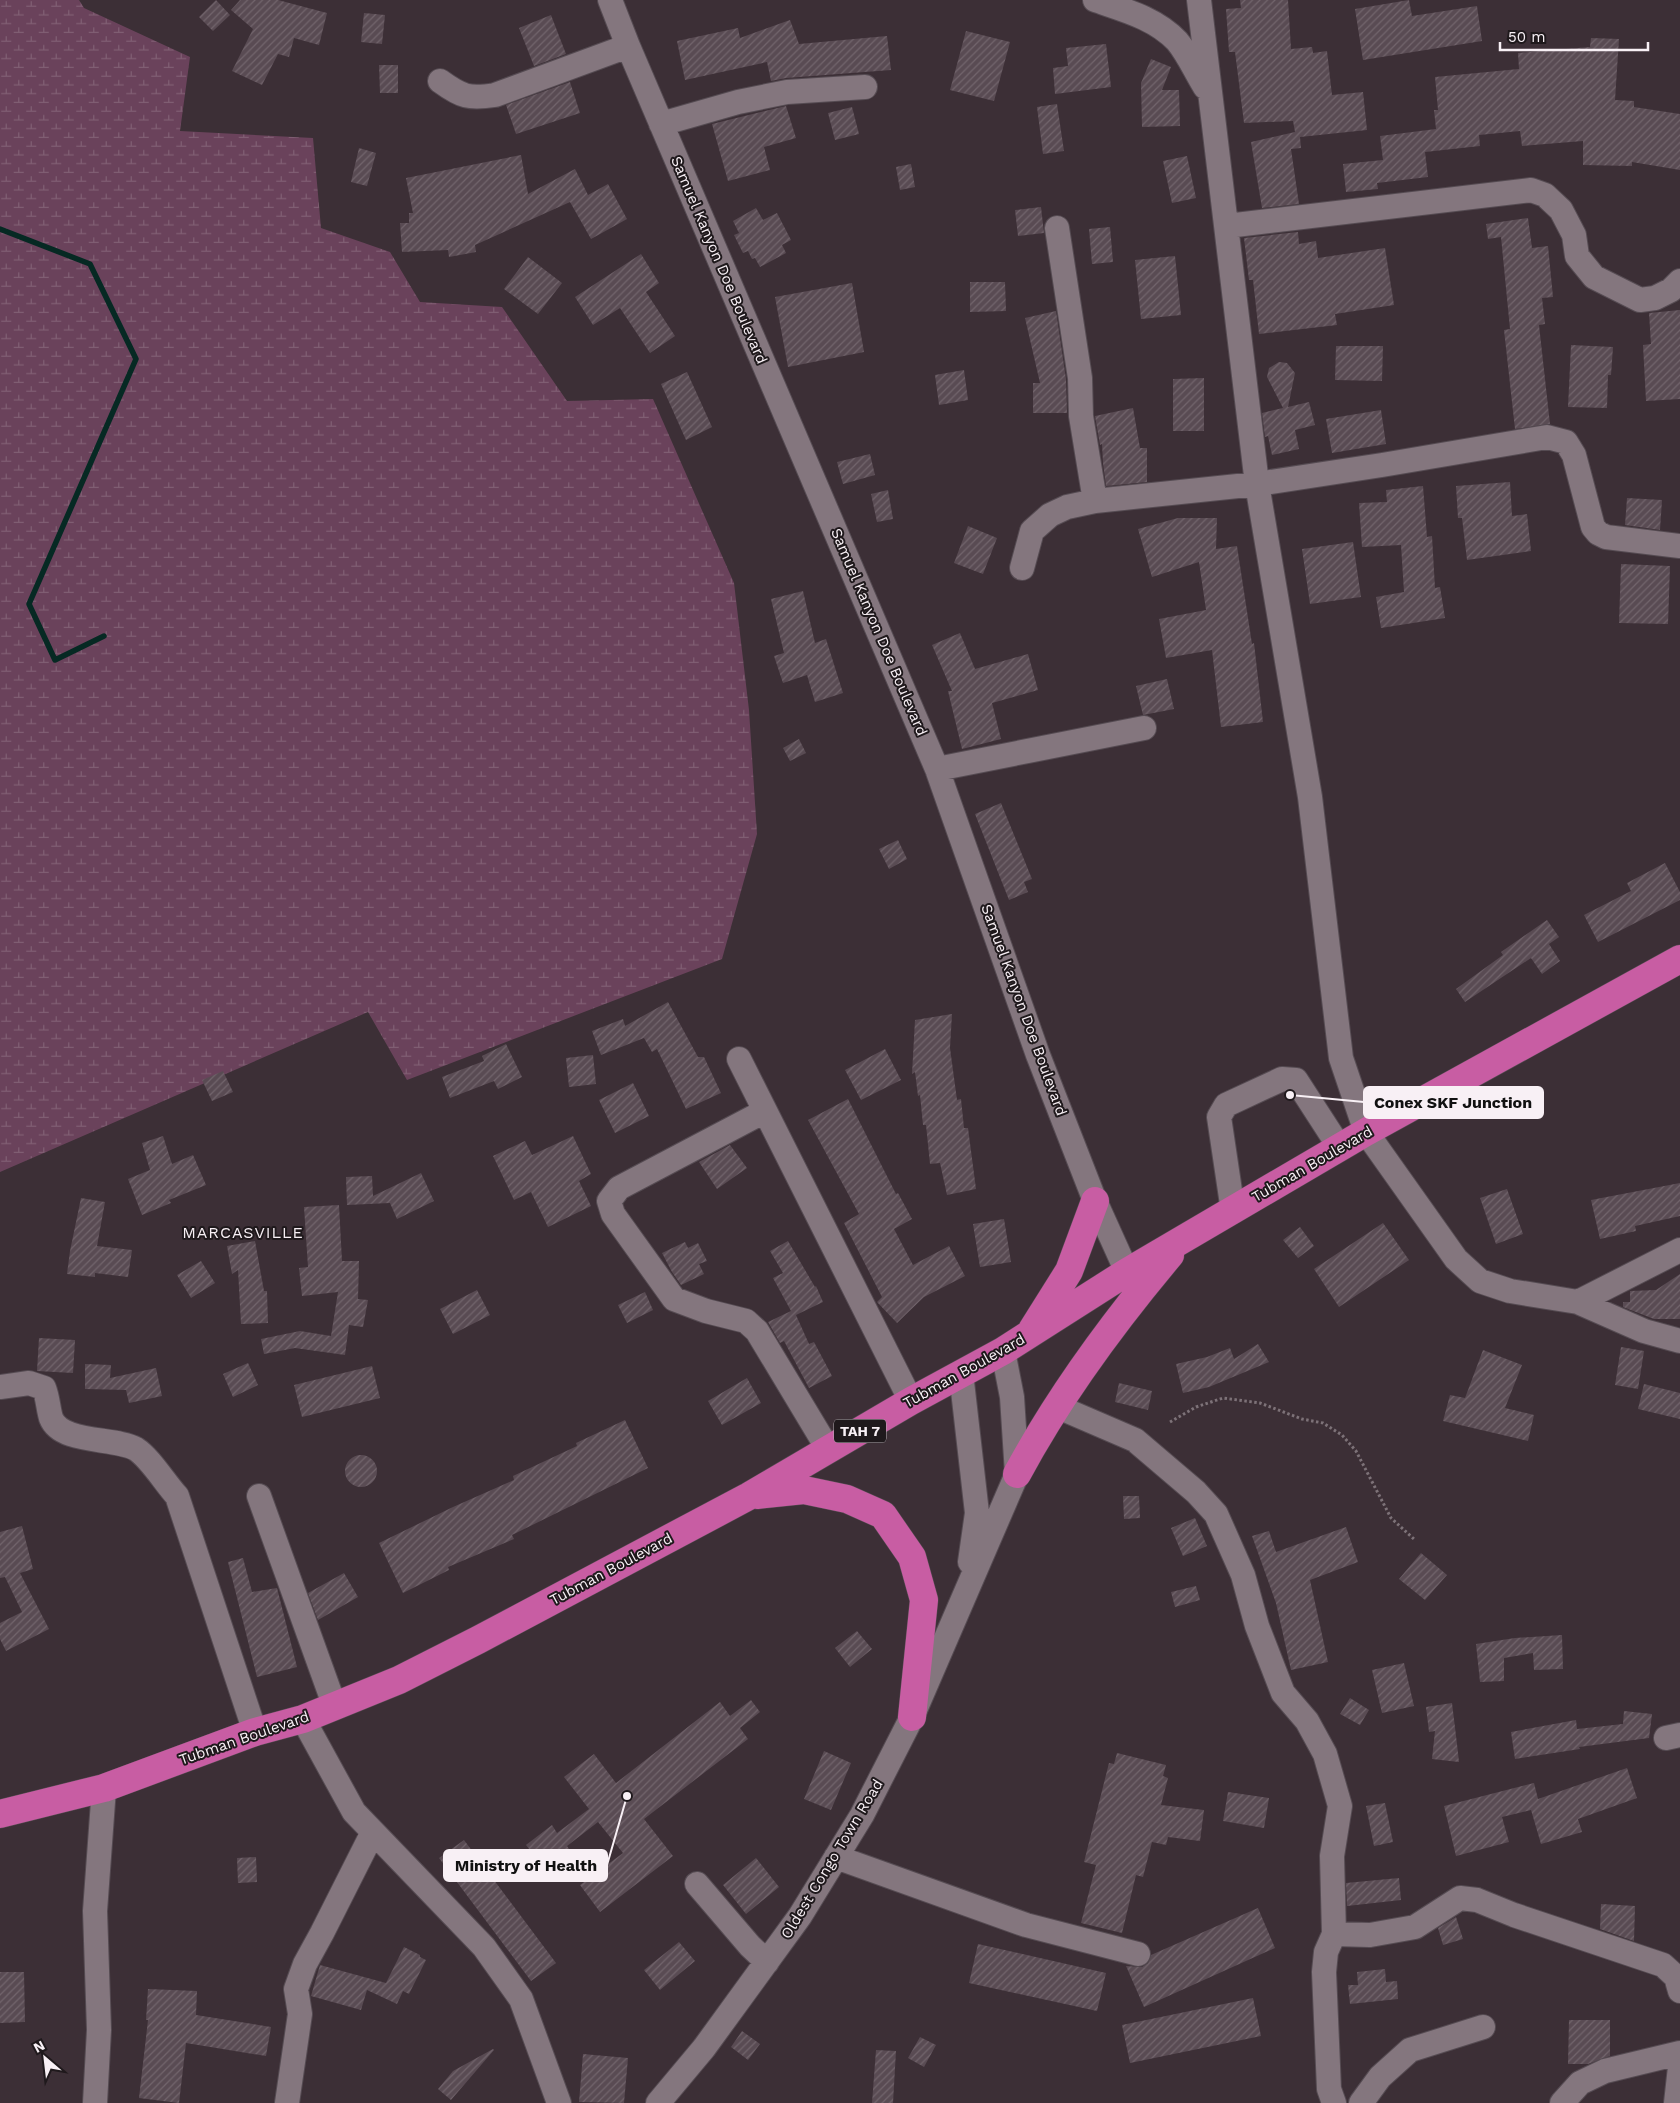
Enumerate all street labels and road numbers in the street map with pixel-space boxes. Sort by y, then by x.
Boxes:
street label: Samuel Kanyon Doe Boulevard [667,154,771,366]
street label: Samuel Kanyon Doe Boulevard [827,526,931,738]
street label: Samuel Kanyon Doe Boulevard [977,902,1071,1118]
street label: Tubman Boulevard [1248,1122,1376,1206]
street label: Tubman Boulevard [900,1330,1028,1412]
road number: TAH 7 [834,1420,886,1442]
street label: Tubman Boulevard [547,1529,675,1609]
street label: Tubman Boulevard [177,1707,311,1769]
street label: Oldest Congo Town Road [777,1776,887,1942]

